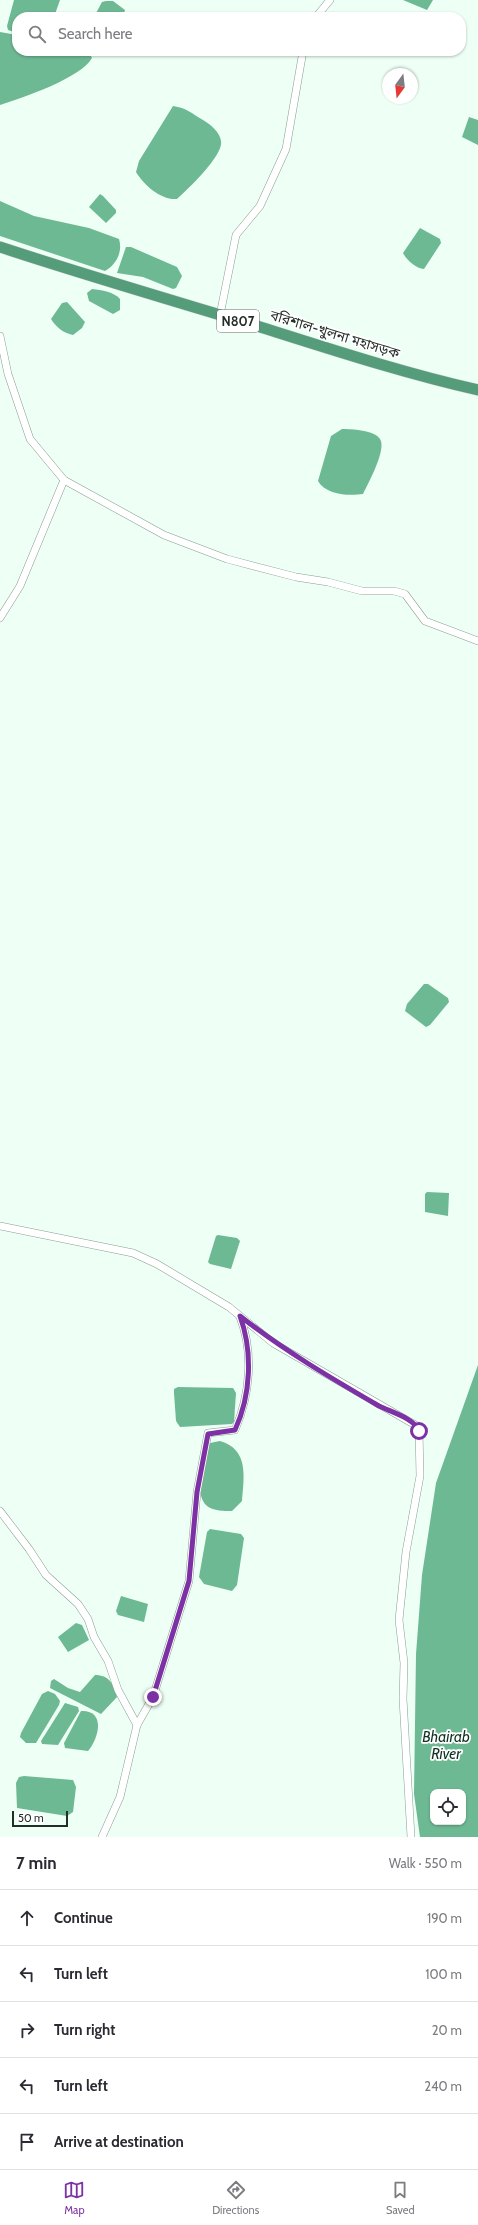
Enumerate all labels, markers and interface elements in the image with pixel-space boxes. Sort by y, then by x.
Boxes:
search box [12,12,466,56]
icon: search [26,23,48,45]
text: Search here [58,25,133,43]
north arrow [382,68,418,104]
street label: বরিশাল-খুলনা মহাসড়ক [267,305,403,362]
road number: N807 [217,310,259,332]
route start [410,1422,428,1440]
route end [144,1688,162,1706]
water label: Bhairab River [422,1728,470,1763]
map controls [430,1789,466,1825]
button: locate [430,1789,466,1825]
scale bar [12,1809,68,1828]
text: 50 m [18,1811,44,1825]
text: 7 min [16,1853,57,1873]
text: Walk · 550 m [389,1855,462,1871]
icon: ahead [16,1907,38,1929]
text: Continue [54,1909,113,1927]
text: 190 m [427,1910,462,1926]
icon: left [16,1963,38,1985]
text: Turn left [54,1965,108,1983]
text: 100 m [425,1966,462,1982]
icon: right [16,2019,38,2041]
text: Turn right [54,2021,115,2039]
text: 20 m [432,2022,462,2038]
icon: left [16,2075,38,2097]
text: Turn left [54,2077,108,2095]
text: 240 m [424,2078,462,2094]
icon: arrive [16,2131,38,2153]
text: Arrive at destination [54,2133,184,2151]
tab: Map [63,2179,85,2217]
tab: Directions [212,2179,259,2217]
tab: Saved [386,2179,415,2217]

